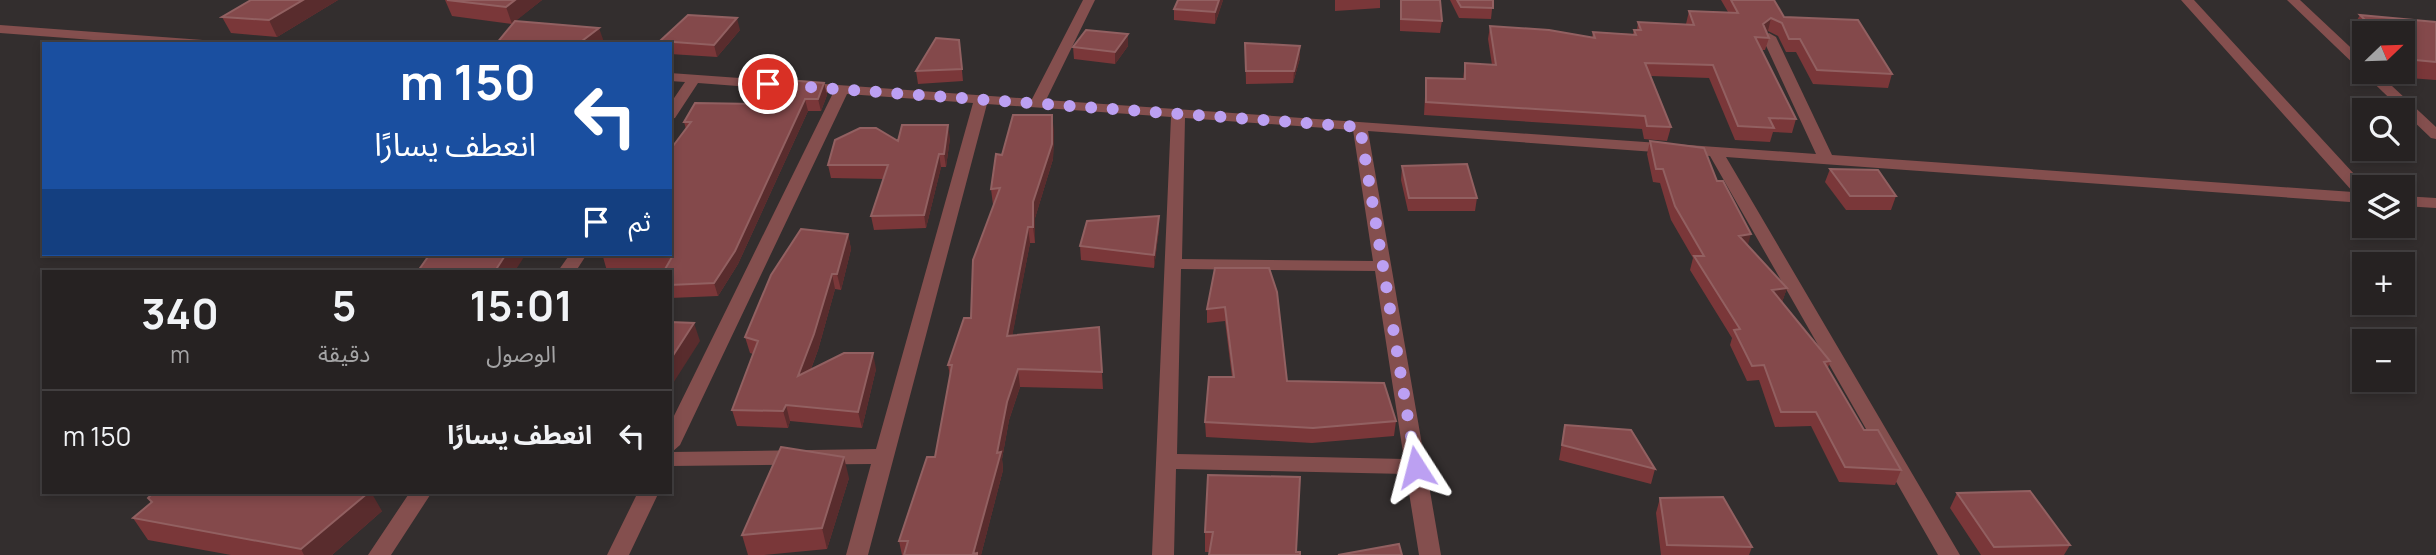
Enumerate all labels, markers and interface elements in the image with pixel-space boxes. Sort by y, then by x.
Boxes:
north arrow [2352,21,2415,84]
map controls [2352,21,2415,392]
text: 150 m [400,48,536,115]
pin [738,54,798,114]
icon: arrive [749,65,787,103]
icon: left [560,70,651,161]
button: search [2352,98,2415,161]
text: انعطف يسارًا [374,122,536,166]
button: layers [2352,175,2415,238]
icon: arrive [577,203,615,241]
text: ثم [629,203,651,239]
button: + [2352,252,2415,315]
text: 5 [332,276,356,334]
text: 15:01 [469,276,573,334]
text: 340 [141,284,219,342]
button: − [2352,329,2415,392]
text: دقيقة [318,337,370,369]
text: الوصول [486,337,556,369]
text: m [170,338,190,370]
text: انعطف يسارًا [447,416,592,452]
icon: left [613,417,651,455]
text: 150 m [63,418,131,454]
position arrow [1379,430,1453,504]

